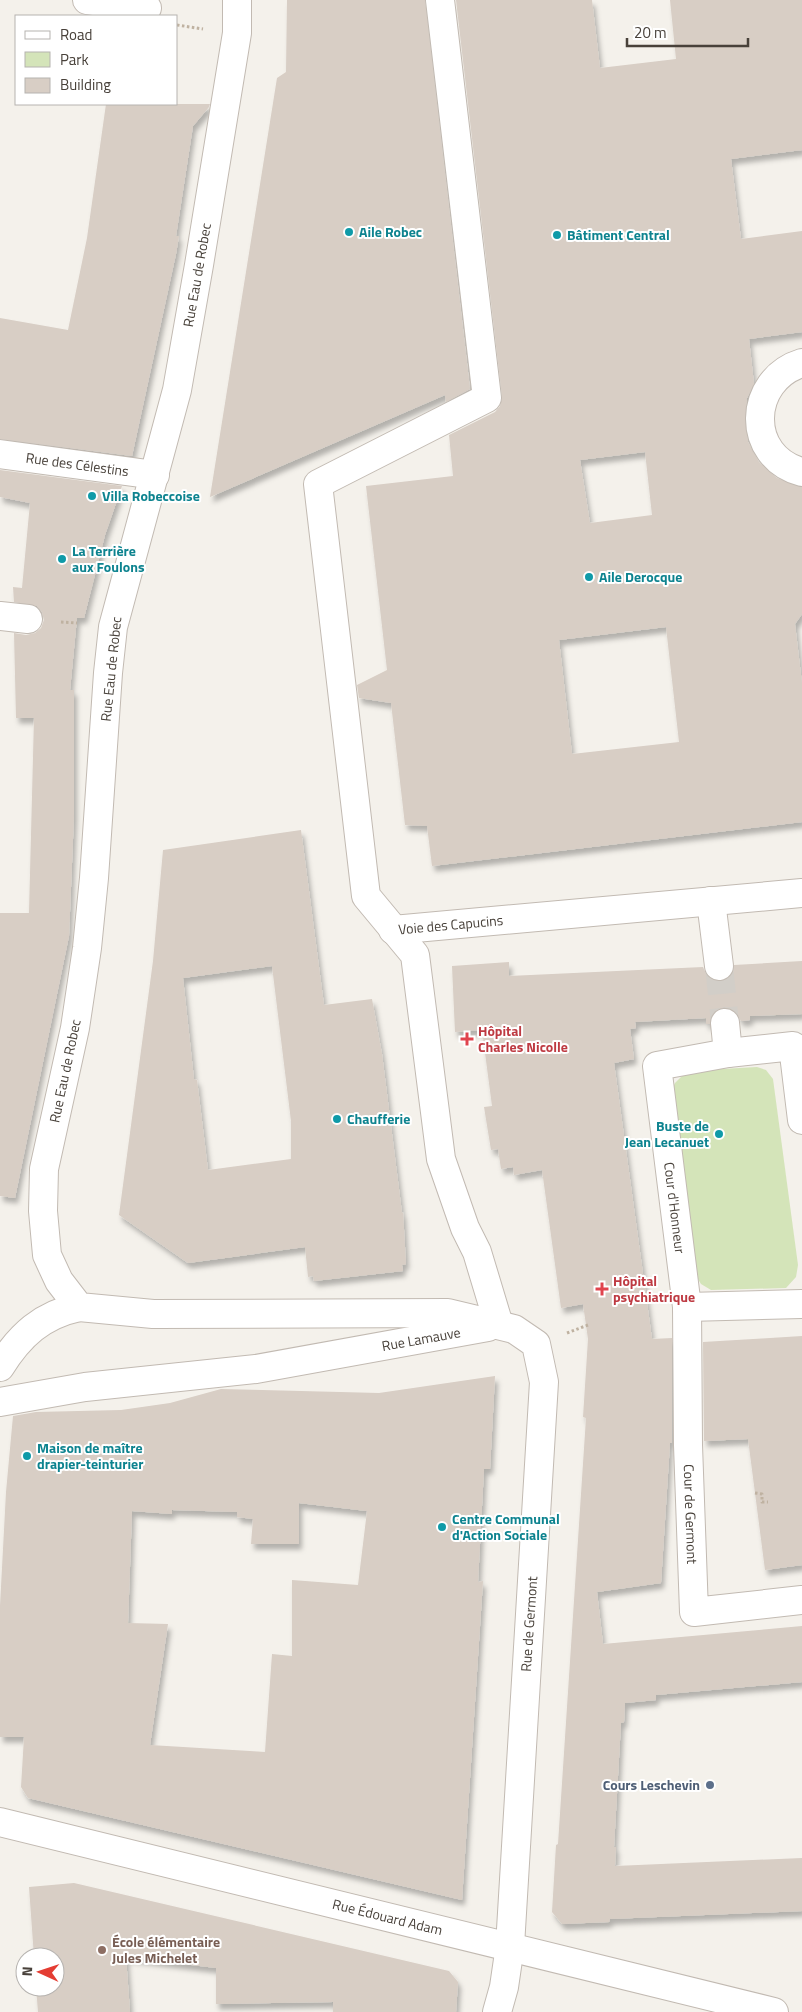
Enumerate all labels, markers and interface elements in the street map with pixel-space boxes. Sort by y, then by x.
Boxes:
legend [15,15,178,105]
scale bar [627,15,748,47]
text: 20 m [634,21,667,44]
text: Road [60,23,92,46]
text: Park [60,48,89,71]
text: Building [60,73,111,96]
street label: Rue Eau de Robec [177,221,216,329]
place label: Aile Robec [359,221,422,242]
place label: Bâtiment Central [567,224,670,245]
marker: Aile Robec [343,226,355,238]
marker: Bâtiment Central [551,229,563,241]
street label: Rue des Célestins [25,447,130,481]
place label: Villa Robeccoise [102,485,200,506]
marker: Villa Robeccoise [86,490,98,502]
place label: La Terrière aux Foulons [72,540,145,577]
marker: La Terrière aux Foulons [56,553,68,565]
place label: Aile Derocque [599,566,683,587]
marker: Aile Derocque [583,571,595,583]
street label: Rue Eau de Robec [95,615,126,722]
street label: Voie des Capucins [397,909,504,939]
street label: Rue Eau de Robec [43,1017,86,1125]
place label: Hôpital Charles Nicolle [478,1020,568,1057]
marker: Hôpital Charles Nicolle [460,1032,474,1046]
place label: Chaufferie [347,1108,410,1129]
marker: Chaufferie [331,1113,343,1125]
place label: Buste de Jean Lecanuet [625,1115,709,1152]
marker: Buste de Jean Lecanuet [713,1128,725,1140]
street label: Cour d'Honneur [659,1161,691,1255]
place label: Hôpital psychiatrique [613,1270,695,1307]
marker: Hôpital psychiatrique [595,1282,609,1296]
street label: Rue Lamauve [380,1321,462,1356]
place label: Maison de maître drapier-teinturier [37,1437,143,1474]
marker: Maison de maître drapier-teinturier [21,1450,33,1462]
street label: Cour de Germont [679,1464,703,1564]
place label: Centre Communal d'Action Sociale [452,1508,560,1545]
marker: Centre Communal d'Action Sociale [436,1521,448,1533]
street label: Rue de Germont [515,1575,542,1672]
place label: Cours Leschevin [603,1774,700,1795]
marker: Cours Leschevin [704,1779,716,1791]
street label: Rue Édouard Adam [330,1893,445,1940]
place label: École élémentaire Jules Michelet [112,1931,220,1968]
marker: École élémentaire Jules Michelet [96,1944,108,1956]
north arrow [15,1947,65,1997]
text: N [16,1966,37,1977]

